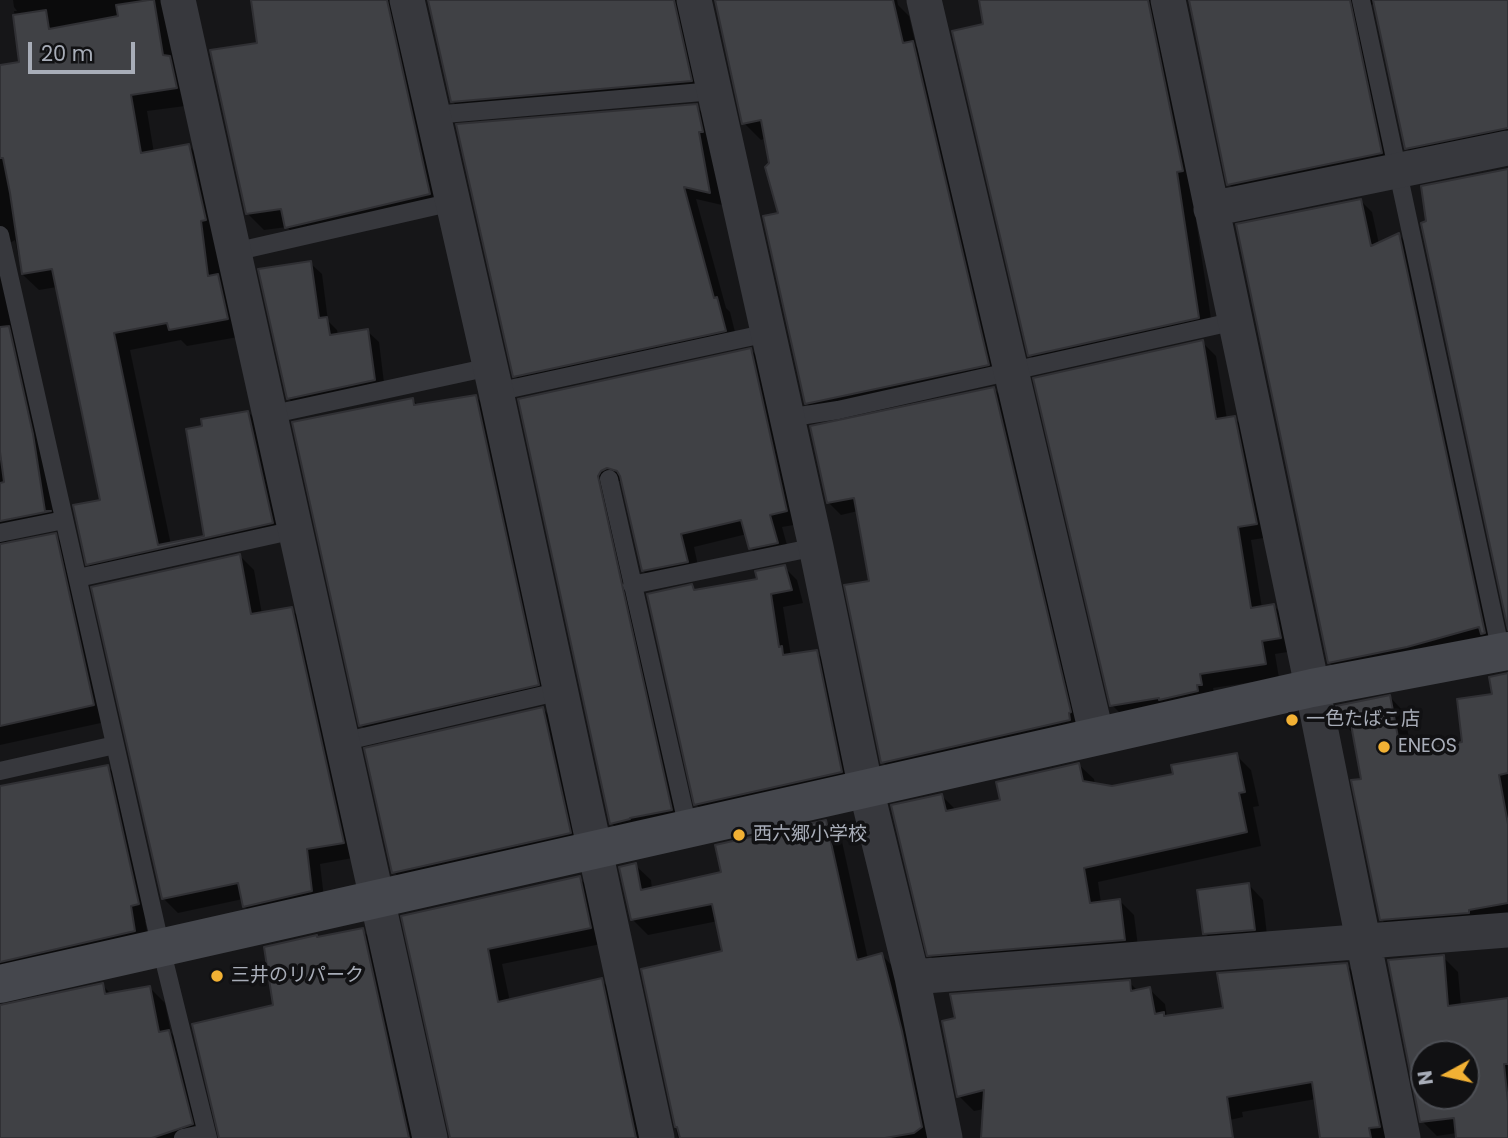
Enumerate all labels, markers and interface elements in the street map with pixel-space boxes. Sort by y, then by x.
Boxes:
scale bar [32,28,138,72]
text: 20 m [41,39,94,68]
place label: 一色たばこ店 [1306,709,1420,731]
marker: 一色たばこ店 [1284,712,1300,728]
place label: ENEOS [1398,736,1457,758]
marker: ENEOS [1376,739,1392,755]
place label: 西六郷小学校 [753,824,867,846]
marker: 西六郷小学校 [731,827,747,843]
place label: 三井のリパーク [231,965,364,987]
marker: 三井のリパーク [209,968,225,984]
north arrow [1410,1040,1480,1110]
text: N [1411,1069,1440,1087]

